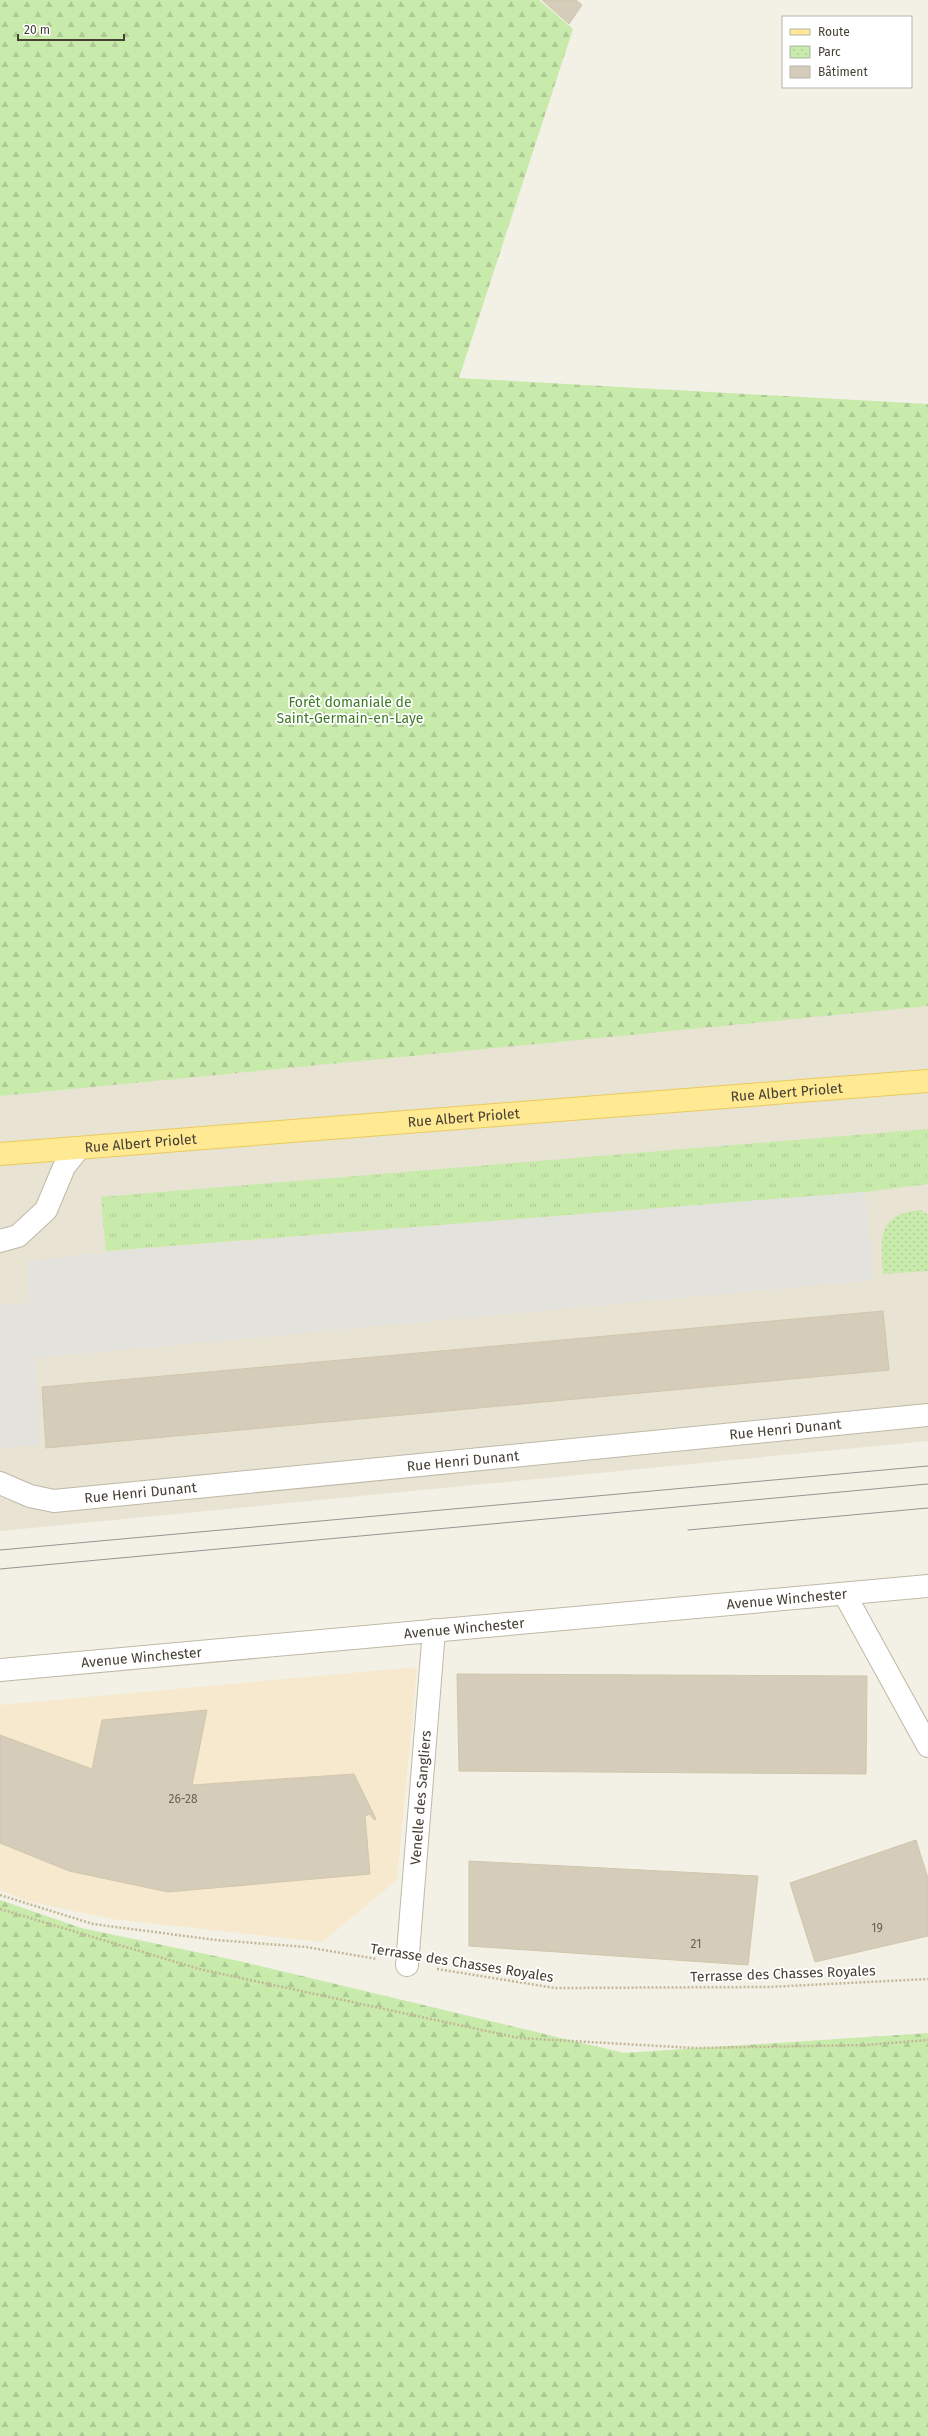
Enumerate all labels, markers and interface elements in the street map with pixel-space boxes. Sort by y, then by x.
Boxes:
scale bar [18,16,124,42]
legend [782,16,912,88]
text: 20 m [24,23,50,37]
text: Route [818,25,850,39]
text: Parc [818,45,841,59]
text: Bâtiment [818,65,868,79]
park label: Forêt domaniale de Saint-Germain-en-Laye [277,694,424,727]
street label: Rue Albert Priolet [730,1079,844,1105]
street label: Rue Albert Priolet [407,1105,521,1130]
street label: Rue Albert Priolet [84,1130,198,1156]
street label: Rue Henri Dunant [728,1415,843,1443]
street label: Rue Henri Dunant [406,1447,521,1475]
street label: Rue Henri Dunant [83,1478,198,1506]
street label: Avenue Winchester [726,1585,848,1613]
street label: Avenue Winchester [403,1614,526,1642]
street label: Avenue Winchester [80,1643,203,1671]
street label: Venelle des Sangliers [407,1729,434,1865]
house number: 26-28 [169,1792,198,1806]
house number: 19 [871,1921,883,1935]
house number: 21 [691,1937,701,1951]
street label: Terrasse des Chasses Royales [369,1940,555,1986]
street label: Terrasse des Chasses Royales [690,1962,876,1986]

